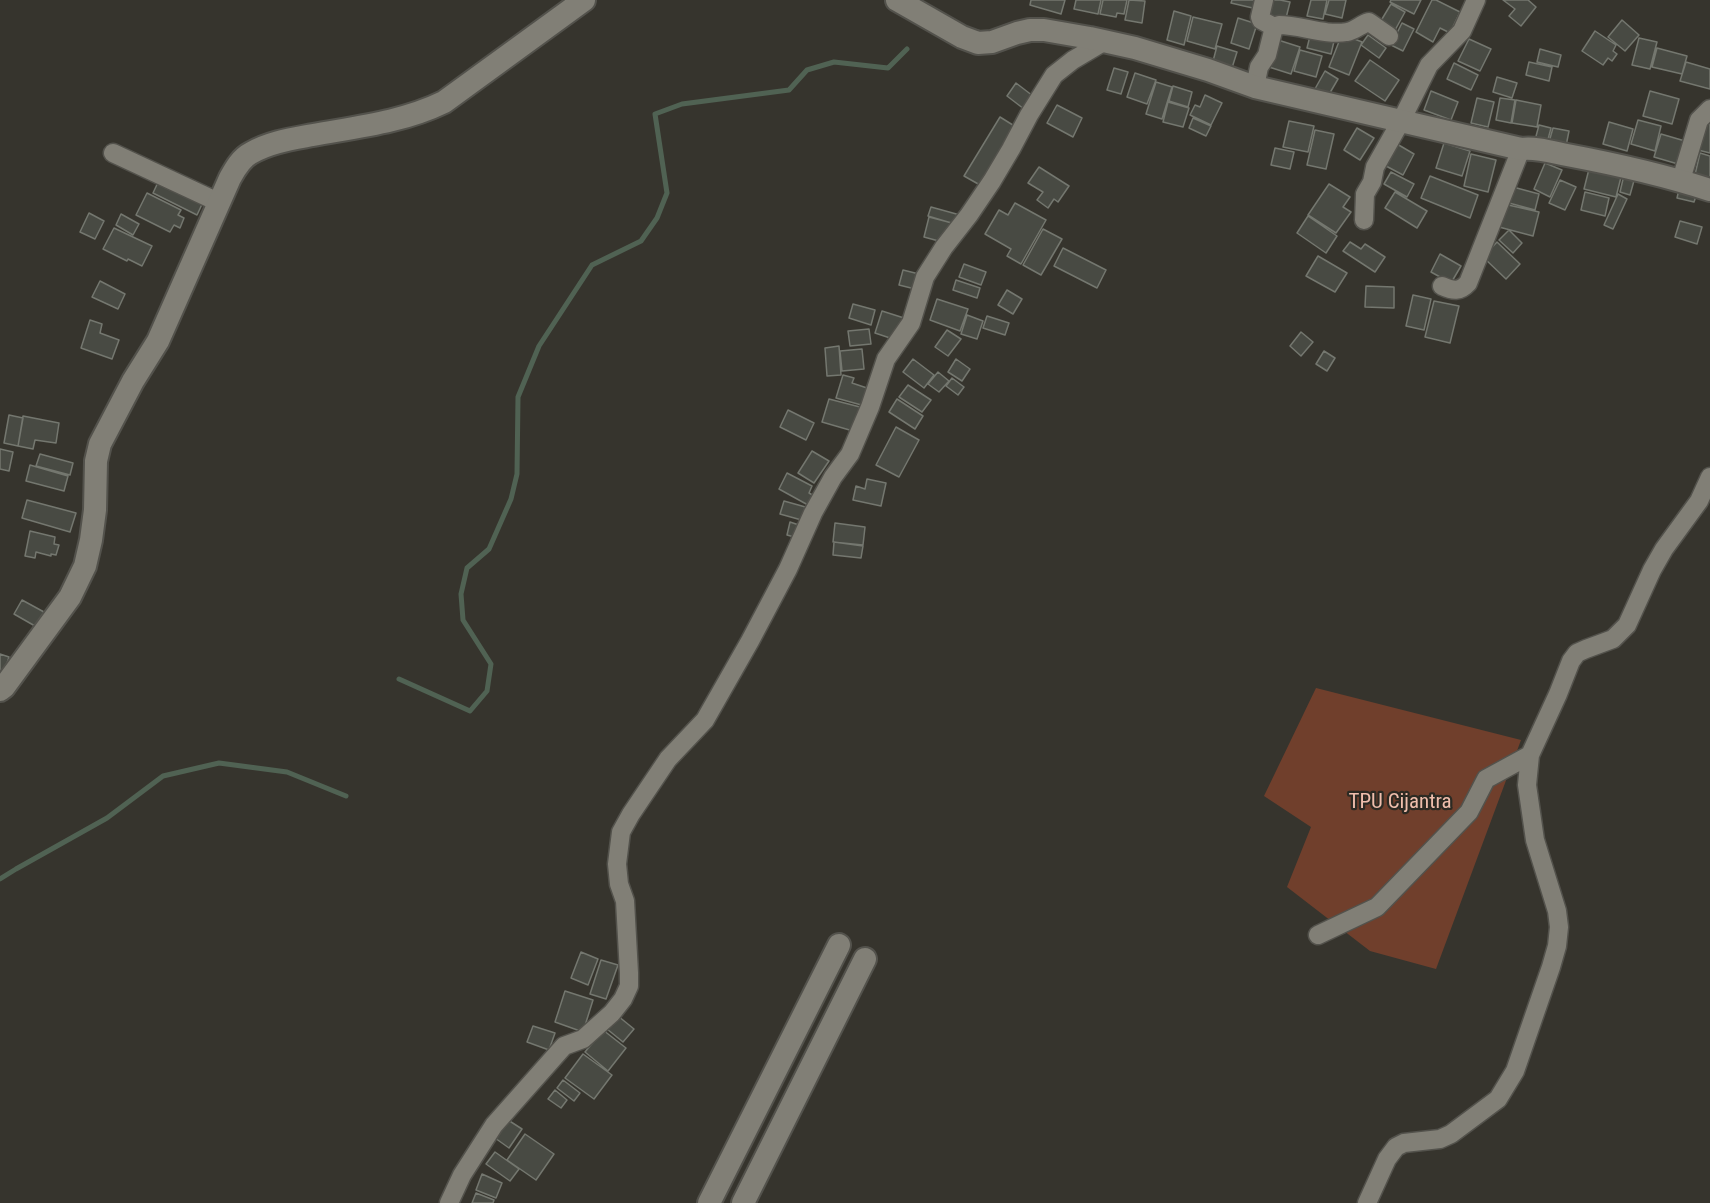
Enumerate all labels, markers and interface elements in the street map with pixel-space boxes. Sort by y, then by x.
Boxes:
park label: TPU Cijantra [1348,790,1452,816]

